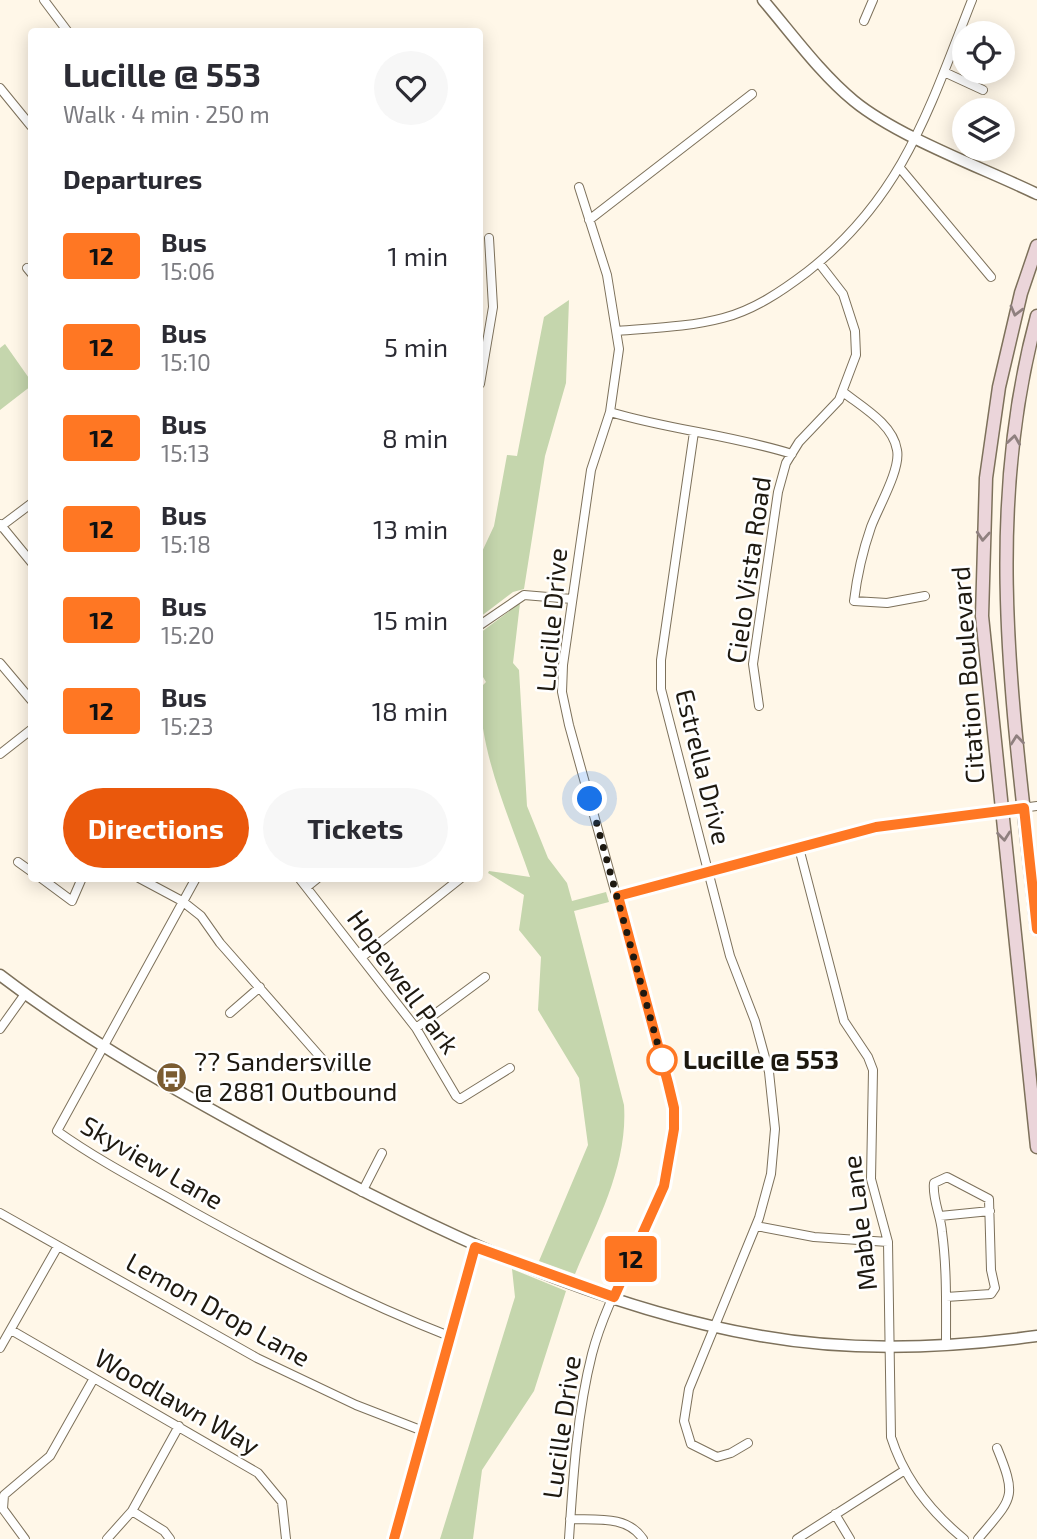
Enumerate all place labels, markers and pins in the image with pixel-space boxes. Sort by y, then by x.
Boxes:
place label: Lucille @ 553 [683,1043,839,1074]
place label: ?? Sandersville @ 2881 Outbound [194,1045,397,1106]
marker: Lucille @ 553 [647,1045,677,1075]
bus stop icon: ?? Sandersville @ 2881 Outbound [154,1060,188,1094]

